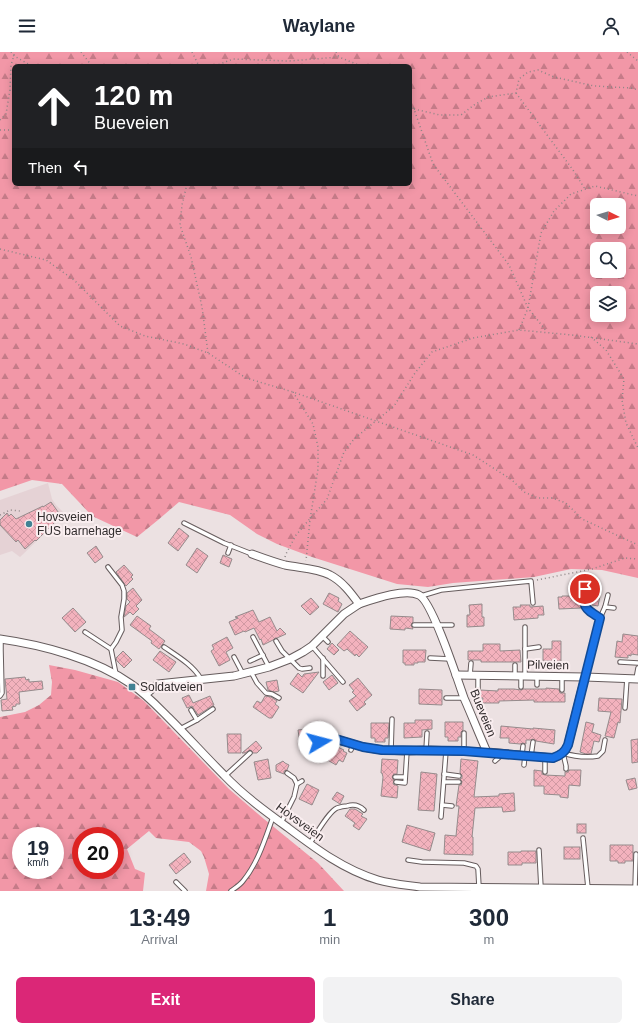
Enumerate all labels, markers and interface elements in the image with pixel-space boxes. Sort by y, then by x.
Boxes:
icon: menu [16,15,38,37]
icon: person [600,15,622,37]
text: Waylane [283,16,355,36]
icon: ahead [28,80,80,132]
text: 120 m [94,80,173,111]
text: Bueveien [94,113,169,133]
icon: left [70,156,92,178]
text: Then [28,159,62,176]
north arrow [590,198,626,234]
map controls [590,198,626,322]
button: search [590,242,626,278]
button: layers [590,286,626,322]
place label: Hovsveien FUS barnehage [37,510,122,538]
marker: Hovsveien FUS barnehage [24,519,34,529]
pin [568,572,602,606]
icon: arrive [574,578,596,600]
street label: Pilveien [527,658,569,672]
place label: Soldatveien [140,680,203,694]
marker: Soldatveien [127,682,137,692]
street label: Bueveien [467,687,499,739]
position arrow [298,721,340,763]
street label: Hovsveien [273,800,327,844]
speed limit sign: 20 [72,827,124,879]
text: 19 [27,837,49,859]
text: km/h [27,857,49,868]
text: 13:49 [129,904,190,931]
text: 1 [323,904,336,931]
text: 300 [469,904,509,931]
text: Arrival [141,932,178,947]
text: min [319,932,340,947]
text: m [484,932,494,947]
button: Exit [16,977,315,1023]
button: Share [323,977,622,1023]

